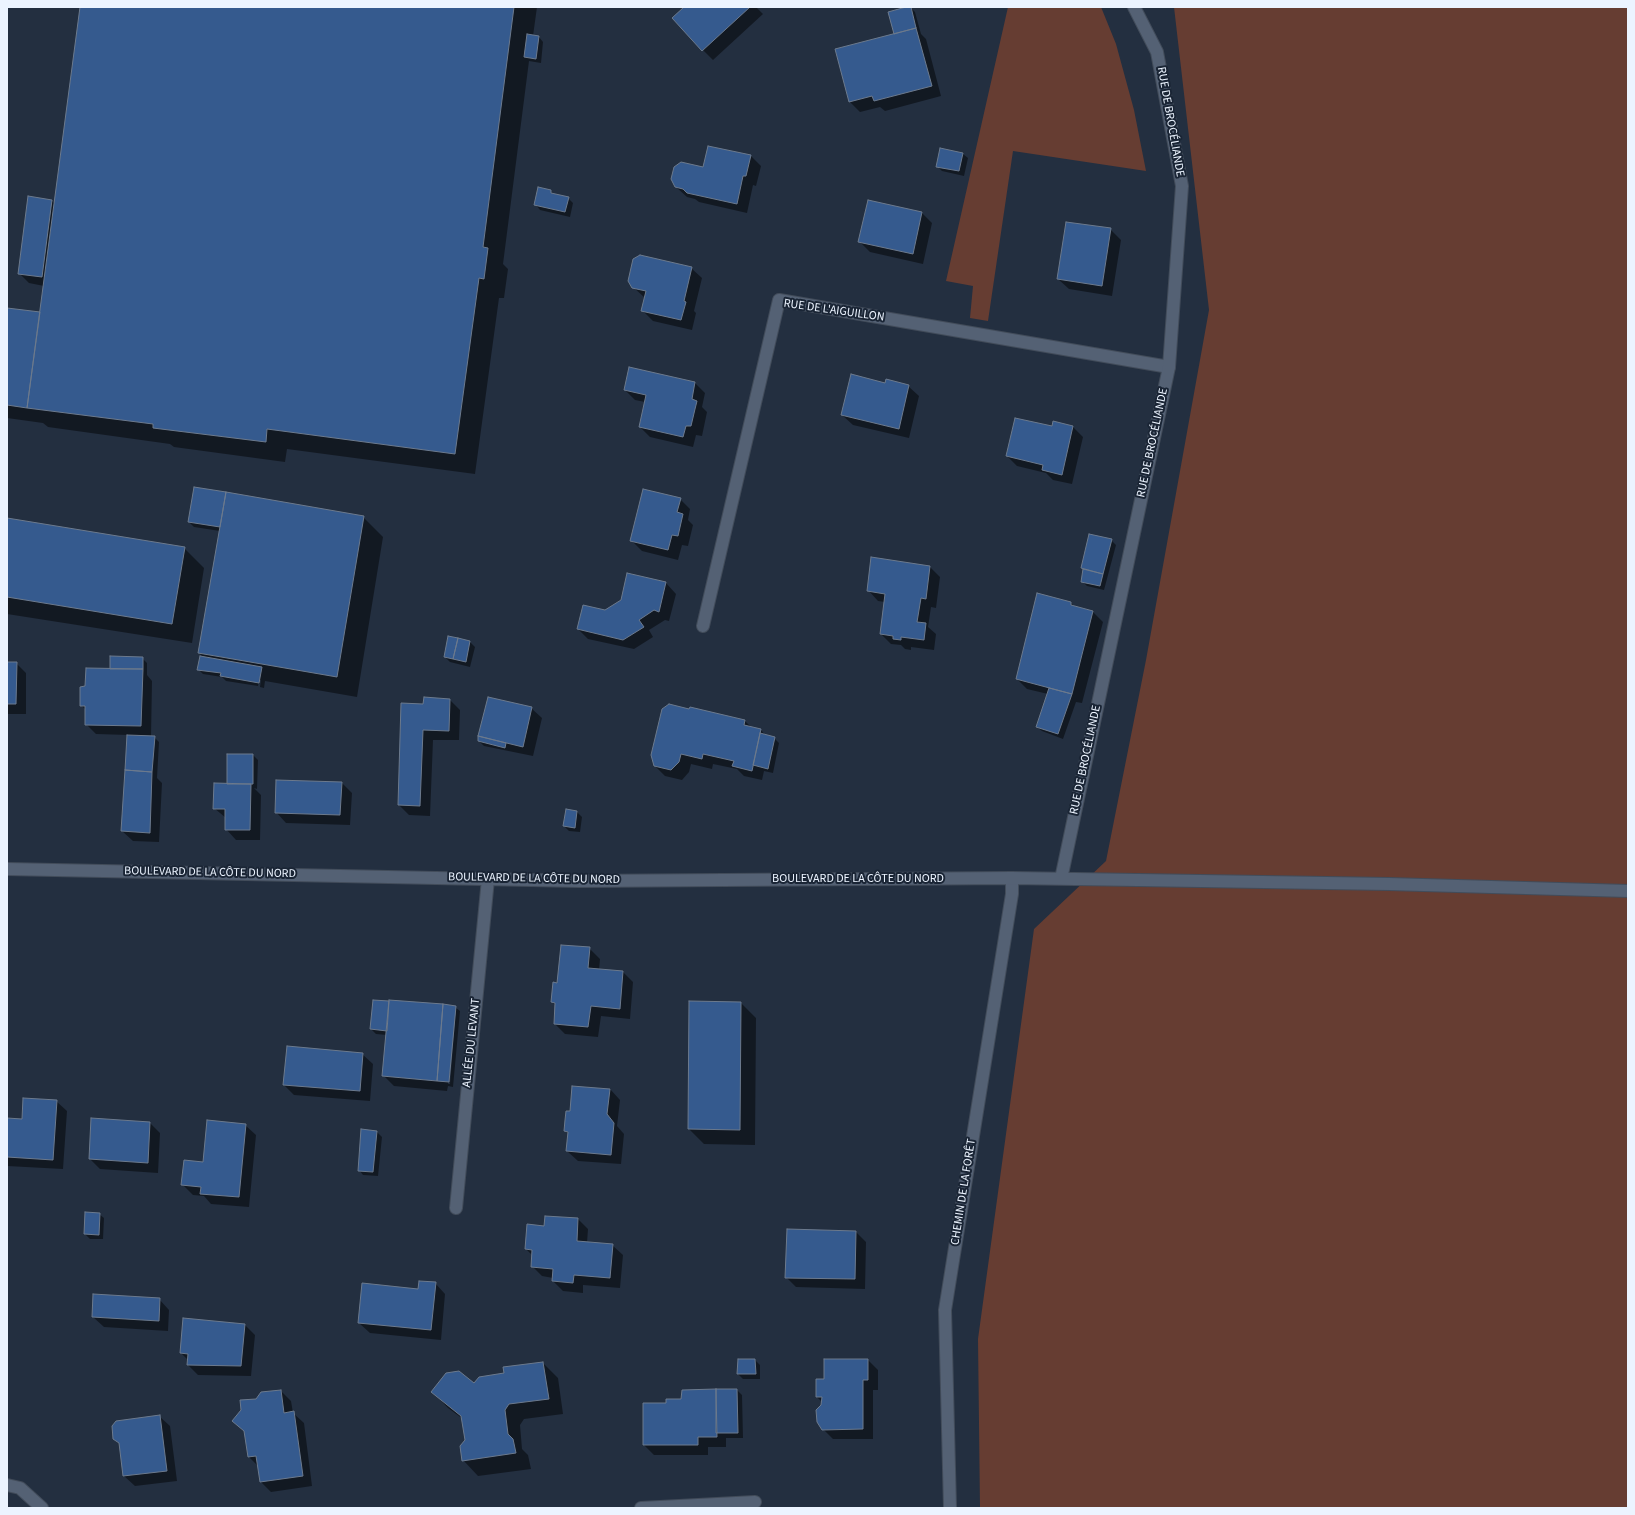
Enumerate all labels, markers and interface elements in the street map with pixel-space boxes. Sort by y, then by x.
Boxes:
street label: RUE DE BROCÉLIANDE [1153,66,1187,178]
street label: RUE DE L'AIGUILLON [783,297,885,325]
street label: RUE DE BROCÉLIANDE [1134,387,1172,499]
street label: RUE DE BROCÉLIANDE [1067,704,1105,816]
street label: BOULEVARD DE LA CÔTE DU NORD [124,864,296,882]
street label: BOULEVARD DE LA CÔTE DU NORD [448,870,620,888]
street label: BOULEVARD DE LA CÔTE DU NORD [772,872,944,886]
street label: ALLÉE DU LEVANT [460,998,484,1088]
street label: CHEMIN DE LA FORÊT [948,1138,980,1246]

